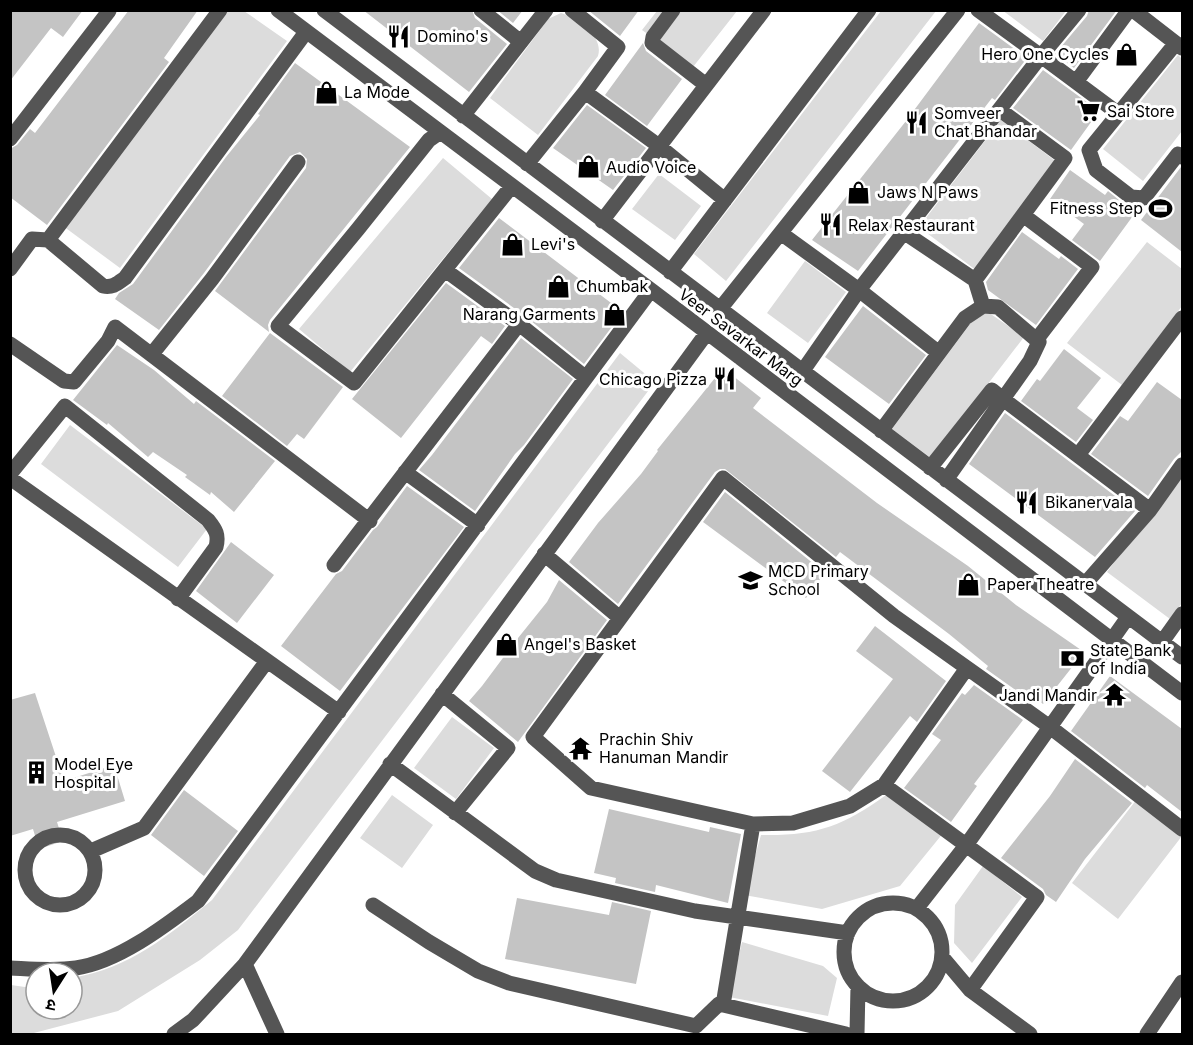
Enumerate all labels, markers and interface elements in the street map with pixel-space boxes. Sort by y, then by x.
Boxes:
restaurant icon: Domino's [386,23,412,49]
place label: Domino's [417,26,488,46]
shop icon: Hero One Cycles [1114,41,1140,67]
place label: Hero One Cycles [981,44,1109,64]
shop icon: La Mode [313,79,339,105]
place label: La Mode [344,82,410,102]
supermarket icon: Sai Store [1076,98,1102,124]
place label: Sai Store [1107,101,1175,121]
place label: Somveer Chat Bhandar [934,103,1037,141]
restaurant icon: Somveer Chat Bhandar [903,109,929,135]
shop icon: Audio Voice [575,154,601,180]
place label: Audio Voice [606,157,696,177]
shop icon: Jaws N Paws [846,179,872,205]
place label: Jaws N Paws [877,182,978,202]
sports icon: Fitness Step [1148,195,1174,221]
place label: Fitness Step [1050,198,1143,218]
restaurant icon: Relax Restaurant [817,212,843,238]
place label: Relax Restaurant [848,215,975,235]
shop icon: Levi's [500,231,526,257]
place label: Levi's [531,234,575,254]
shop icon: Chumbak [545,273,571,299]
place label: Chumbak [576,276,649,296]
street label: Veer Savarkar Marg [675,284,807,390]
shop icon: Narang Garments [601,301,627,327]
place label: Narang Garments [463,304,596,324]
restaurant icon: Chicago Pizza [712,366,738,392]
place label: Chicago Pizza [599,369,707,389]
restaurant icon: Bikanervala [1014,489,1040,515]
place label: Bikanervala [1045,492,1133,512]
place label: MCD Primary School [768,561,869,599]
school or university icon: MCD Primary School [737,567,763,593]
shop icon: Paper Theatre [956,571,982,597]
place label: Paper Theatre [987,574,1094,594]
shop icon: Angel's Basket [493,631,519,657]
place label: Angel's Basket [524,634,636,654]
place label: State Bank of India [1090,640,1171,678]
bank icon: State Bank of India [1059,646,1085,672]
temple icon: Jandi Mandir [1102,682,1128,708]
place label: Jandi Mandir [999,685,1097,705]
place label: Prachin Shiv Hanuman Mandir [599,729,728,767]
temple icon: Prachin Shiv Hanuman Mandir [568,735,594,761]
place label: Model Eye Hospital [54,754,133,792]
building icon: Model Eye Hospital [23,760,49,786]
north arrow [24,961,84,1021]
text: उ [44,995,58,1016]

